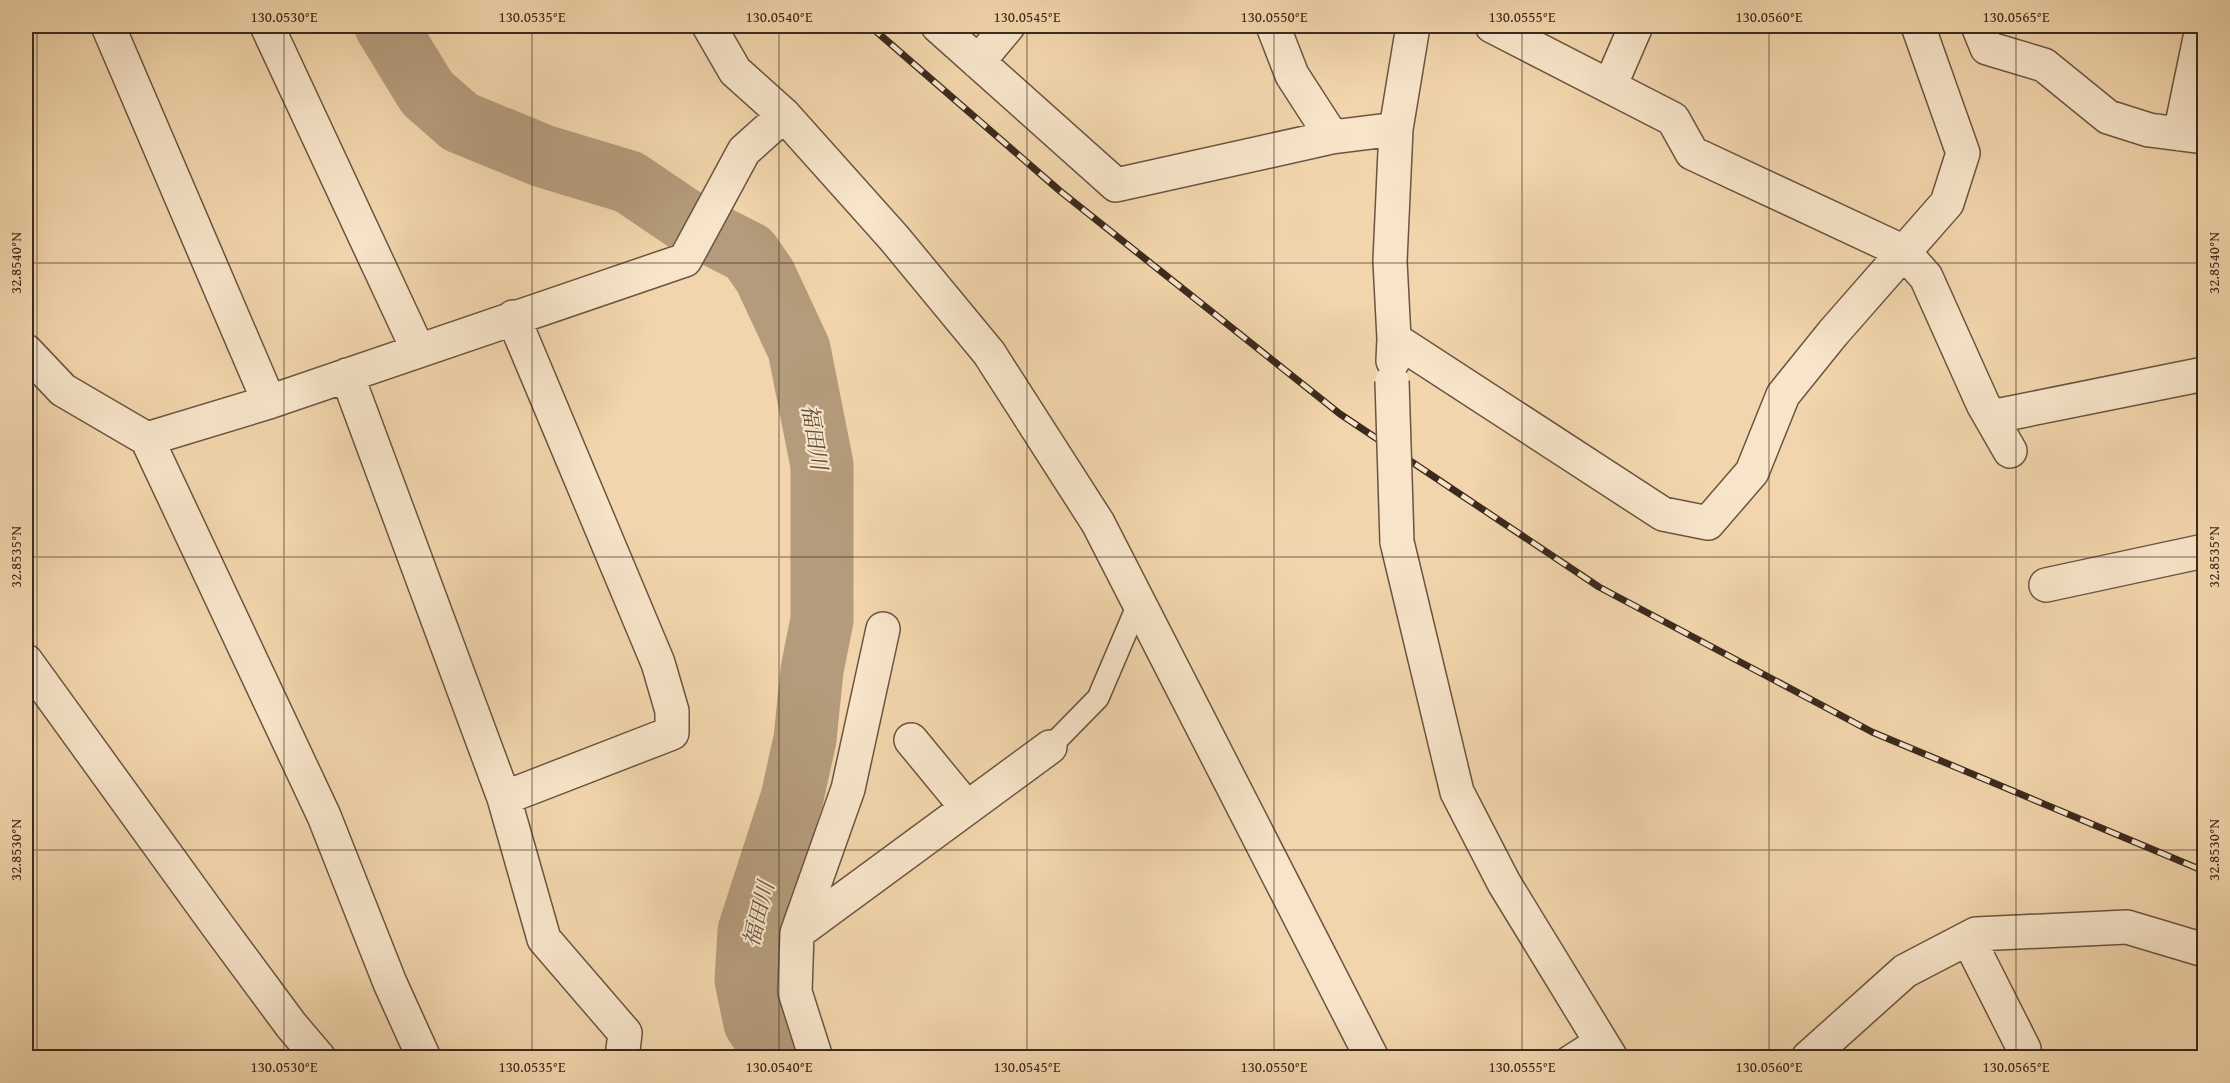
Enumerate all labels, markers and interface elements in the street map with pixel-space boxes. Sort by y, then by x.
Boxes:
text: 130.0530°E [250,6,318,27]
text: 130.0535°E [498,6,566,27]
text: 130.0540°E [745,6,813,27]
text: 130.0545°E [993,6,1061,27]
text: 130.0550°E [1240,6,1308,27]
text: 130.0555°E [1488,6,1556,27]
text: 130.0560°E [1735,6,1803,27]
text: 130.0565°E [1982,6,2050,27]
text: 32.8540°N [5,232,26,294]
text: 32.8540°N [2203,232,2224,294]
water label: 福田川 [794,402,836,474]
text: 32.8535°N [5,526,26,588]
text: 32.8535°N [2203,526,2224,588]
text: 32.8530°N [5,819,26,881]
text: 32.8530°N [2203,819,2224,881]
water label: 福田川 [734,876,782,950]
text: 130.0530°E [250,1056,318,1077]
text: 130.0535°E [498,1056,566,1077]
text: 130.0540°E [745,1056,813,1077]
text: 130.0545°E [993,1056,1061,1077]
text: 130.0550°E [1240,1056,1308,1077]
text: 130.0555°E [1488,1056,1556,1077]
text: 130.0560°E [1735,1056,1803,1077]
text: 130.0565°E [1982,1056,2050,1077]

